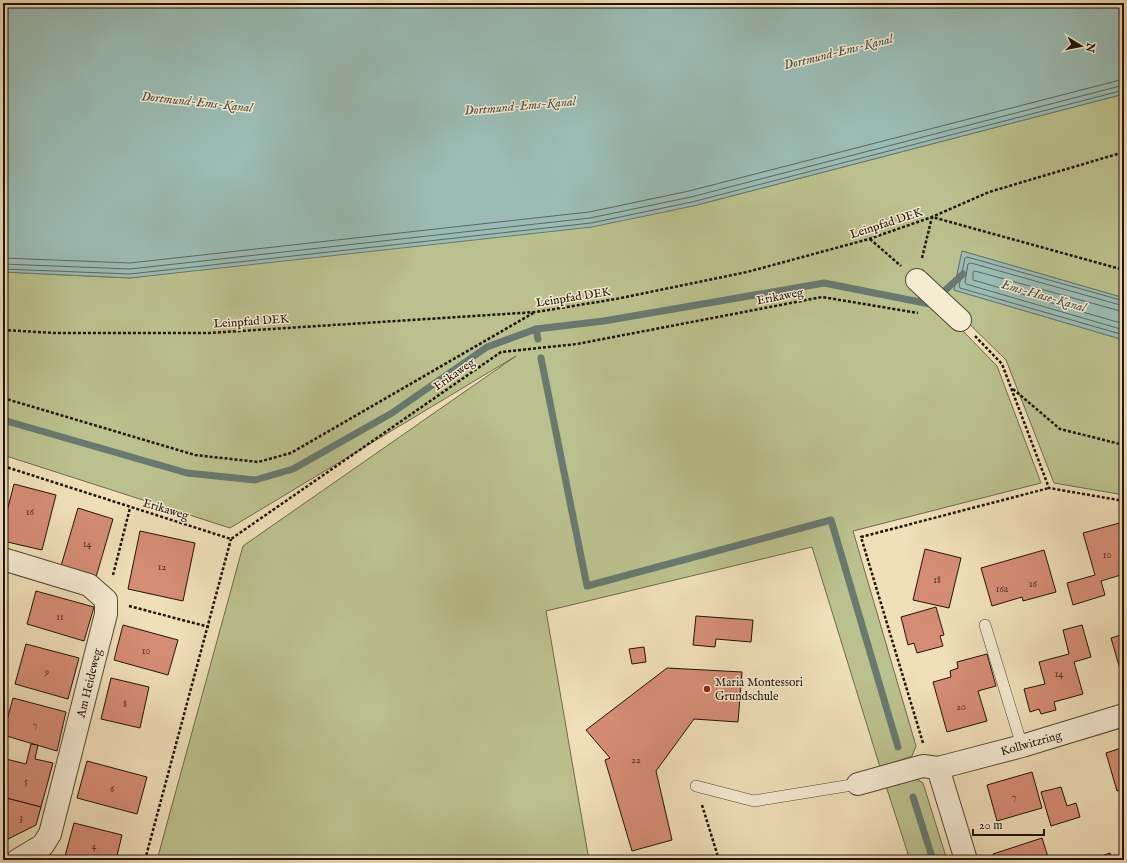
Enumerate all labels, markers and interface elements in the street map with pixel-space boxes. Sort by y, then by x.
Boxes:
north arrow [1061,26,1101,66]
water label: Dortmund-Ems-Kanal [782,30,896,74]
text: N [1082,41,1098,54]
water label: Dortmund-Ems-Kanal [140,88,254,117]
water label: Dortmund-Ems-Kanal [464,93,577,120]
street label: Leinpfad DEK [848,205,925,243]
water label: Ems-Hase-Kanal [998,276,1089,317]
street label: Leinpfad DEK [535,284,612,312]
street label: Erikaweg [755,285,805,308]
street label: Leinpfad DEK [213,311,289,333]
street label: Erikaweg [431,354,478,394]
street label: Erikaweg [141,495,191,524]
house number: 16 [26,506,35,519]
house number: 14 [83,538,91,551]
house number: 10 [1103,549,1111,562]
house number: 12 [158,561,167,574]
house number: 18 [933,574,941,587]
house number: 16 [1029,578,1038,591]
house number: 16a [996,583,1009,596]
house number: 11 [56,611,64,624]
house number: 10 [142,645,150,658]
street label: Am Heideweg [73,647,105,720]
house number: 9 [44,666,49,679]
house number: 14 [1055,668,1063,681]
place label: Maria Montessori Grundschule [715,675,803,704]
marker: Maria Montessori Grundschule [702,684,712,694]
house number: 8 [123,698,127,711]
house number: 20 [956,701,966,714]
house number: 7 [33,719,38,732]
street label: Kollwitzring [999,728,1064,759]
house number: 22 [631,754,641,767]
house number: 5 [24,775,28,788]
house number: 6 [110,783,115,796]
house number: 7 [1012,791,1017,804]
scale bar [973,811,1044,837]
house number: 3 [19,812,23,825]
text: 20 m [979,818,1002,833]
house number: 4 [92,840,97,853]

